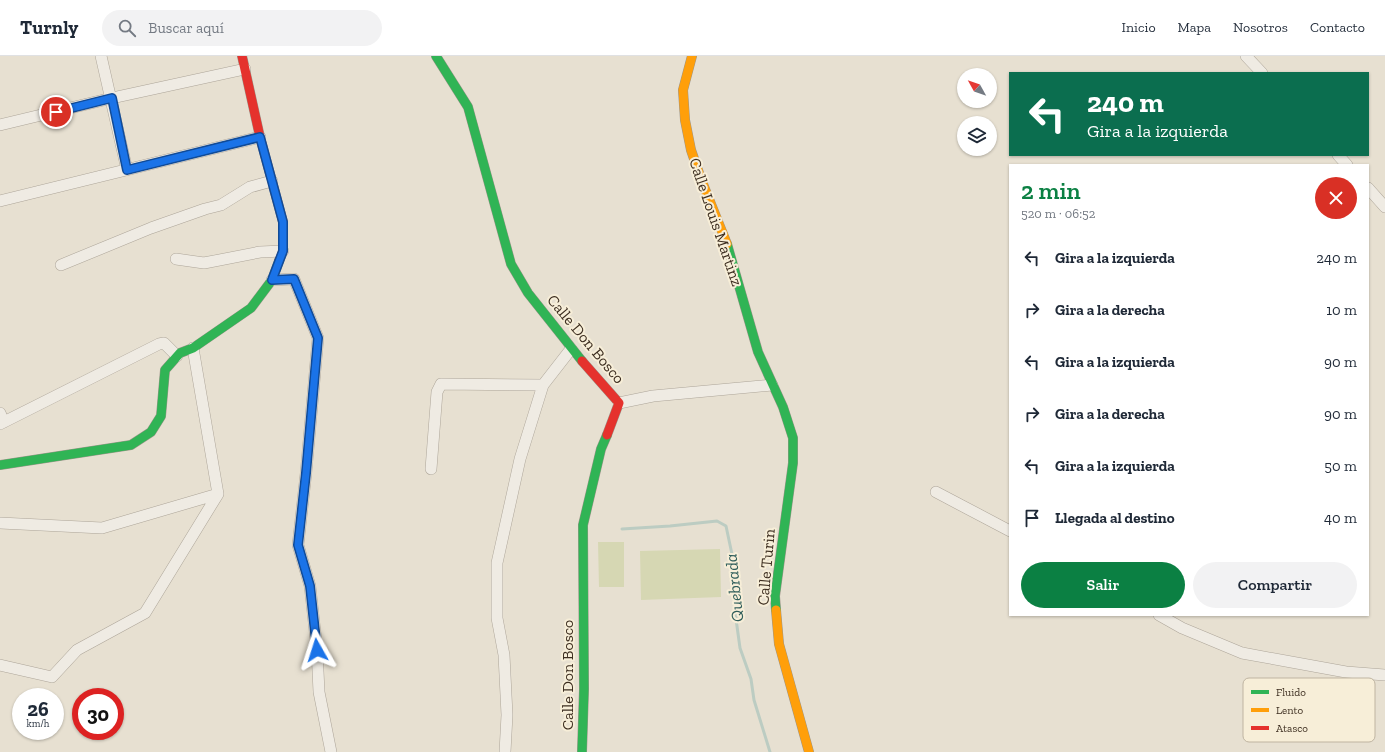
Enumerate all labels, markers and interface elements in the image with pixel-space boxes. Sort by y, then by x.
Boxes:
search box [102,10,382,46]
text: Turnly [20,16,78,39]
icon: search [116,17,138,39]
text: Buscar aquí [148,19,224,37]
text: Inicio [1122,19,1156,36]
text: Mapa [1178,19,1211,36]
text: Nosotros [1233,19,1288,36]
text: Contacto [1310,19,1365,36]
north arrow [957,68,997,108]
map controls [957,68,997,156]
text: 240 m [1087,86,1164,119]
icon: left [1021,88,1073,140]
pin [39,95,73,129]
icon: arrive [45,101,67,123]
button: layers [957,116,997,156]
text: Gira a la izquierda [1087,120,1228,142]
street label: Calle Louis Martinz [685,155,747,289]
text: 2 min [1021,176,1081,205]
button: close [1315,177,1357,219]
text: 520 m · 06:52 [1021,206,1095,221]
icon: left [1021,247,1043,269]
text: Gira a la izquierda [1055,249,1175,267]
text: 240 m [1316,249,1357,267]
street label: Calle Don Bosco [543,291,629,387]
icon: right [1021,299,1043,321]
text: Gira a la derecha [1055,301,1165,319]
text: 10 m [1326,301,1357,319]
icon: left [1021,351,1043,373]
text: Gira a la izquierda [1055,353,1175,371]
text: 90 m [1324,353,1357,371]
icon: right [1021,403,1043,425]
text: Gira a la derecha [1055,405,1165,423]
text: 90 m [1324,405,1357,423]
icon: left [1021,455,1043,477]
text: Gira a la izquierda [1055,457,1175,475]
text: 50 m [1324,457,1357,475]
icon: arrive [1021,507,1043,529]
text: Llegada al destino [1055,509,1175,527]
text: 40 m [1324,509,1357,527]
street label: Calle Turin [753,527,779,606]
water label: Quebrada [720,553,748,623]
button: Salir [1021,562,1185,608]
button: Compartir [1193,562,1357,608]
street label: Calle Don Bosco [558,620,577,730]
position arrow [296,629,338,671]
legend [1243,678,1375,742]
text: Fluido [1276,686,1306,699]
speed limit sign: 30 [72,688,124,740]
text: 26 [27,697,49,721]
text: Lento [1276,704,1304,717]
text: km/h [27,718,49,730]
text: Atasco [1276,722,1308,735]

